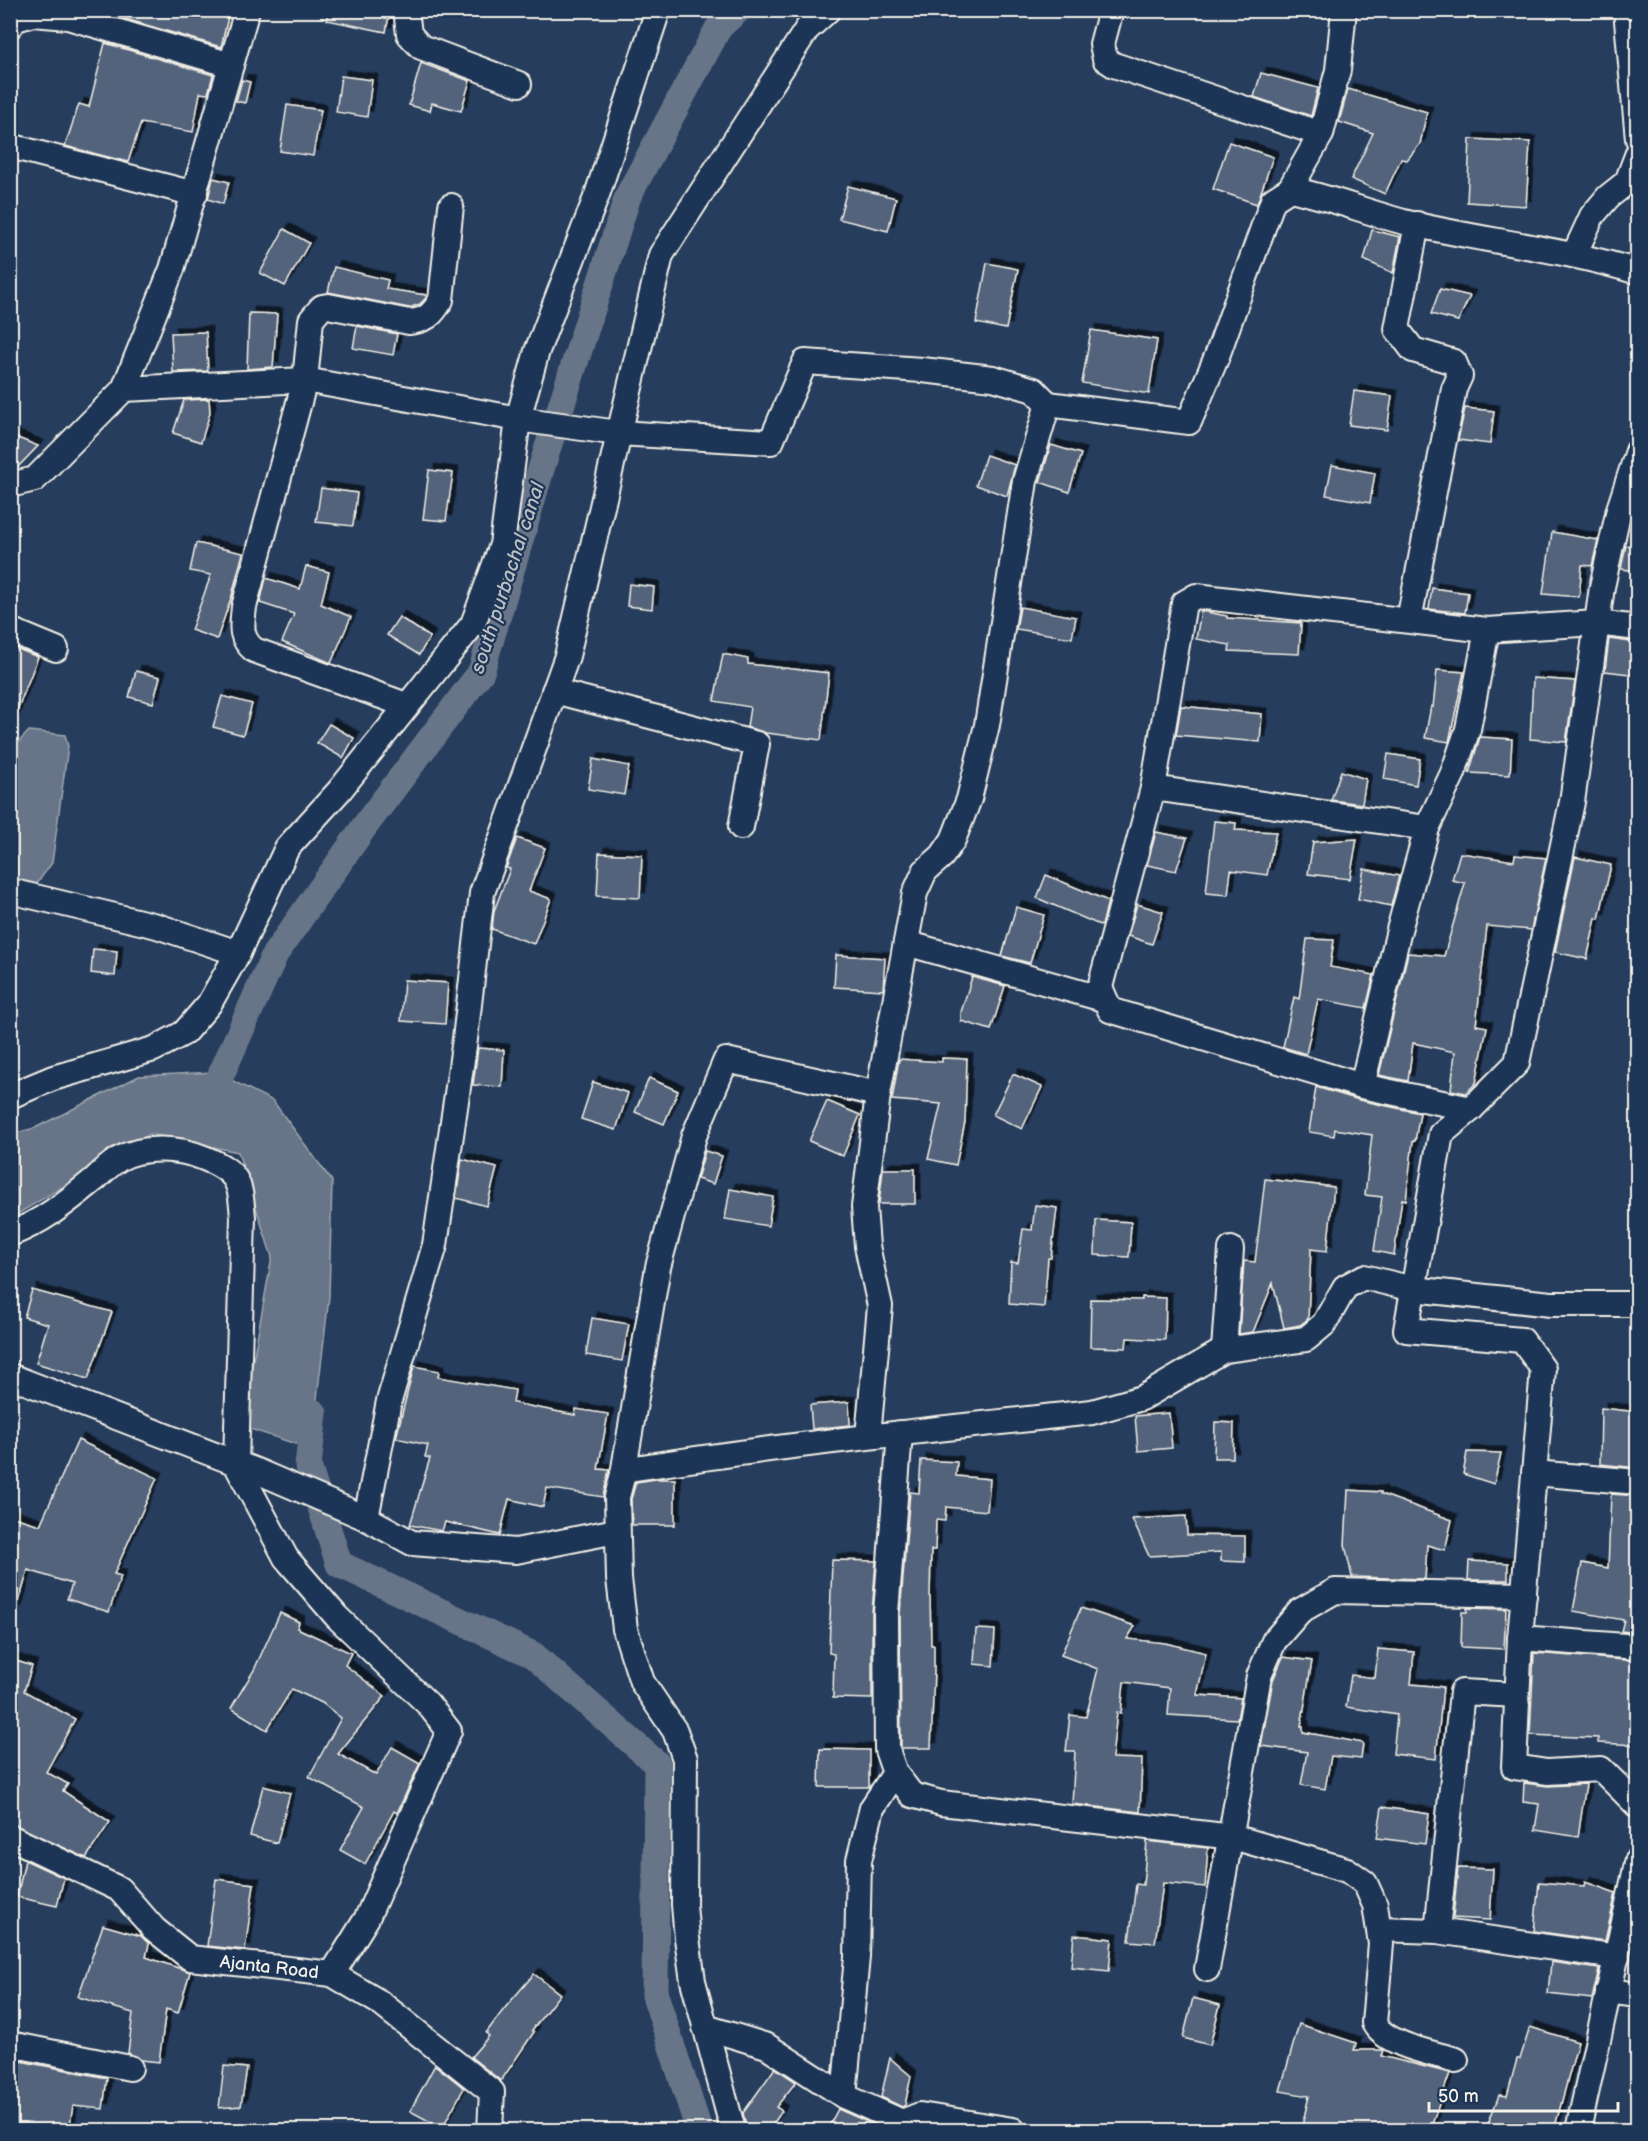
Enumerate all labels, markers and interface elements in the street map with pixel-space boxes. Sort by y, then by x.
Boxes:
water label: south purbachal canal [466,478,551,677]
street label: Ajanta Road [219,1951,320,1983]
scale bar [1429,2075,1618,2113]
text: 50 m [1438,2086,1479,2107]

